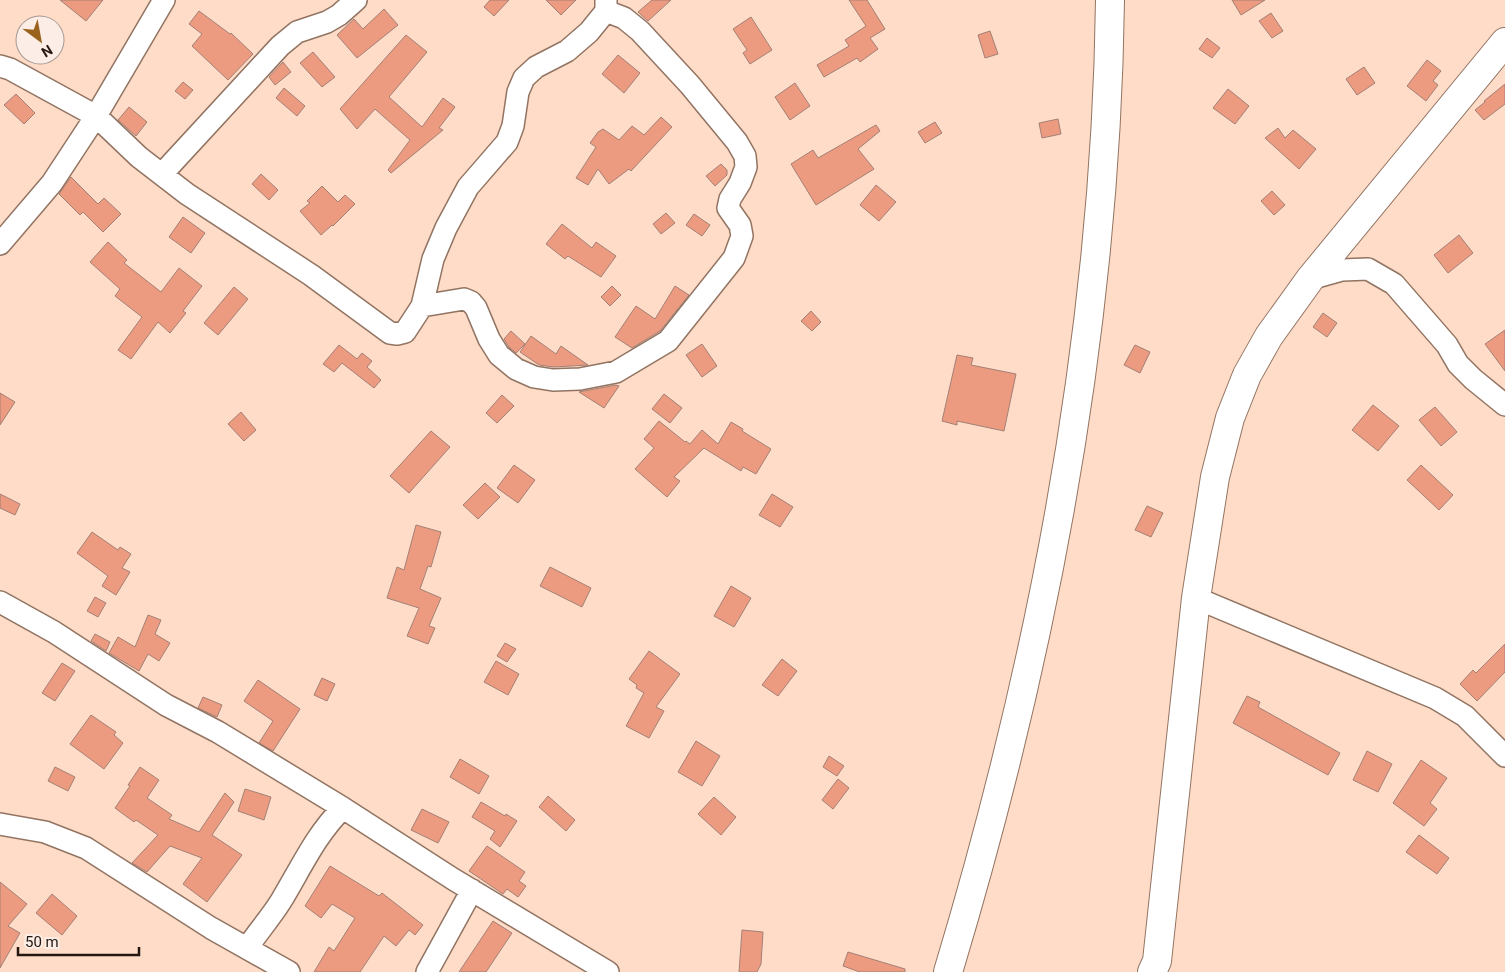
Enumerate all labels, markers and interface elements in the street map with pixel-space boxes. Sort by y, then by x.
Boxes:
north arrow [15,15,65,65]
text: N [38,42,55,60]
scale bar [18,924,139,956]
text: 50 m [25,933,59,951]

